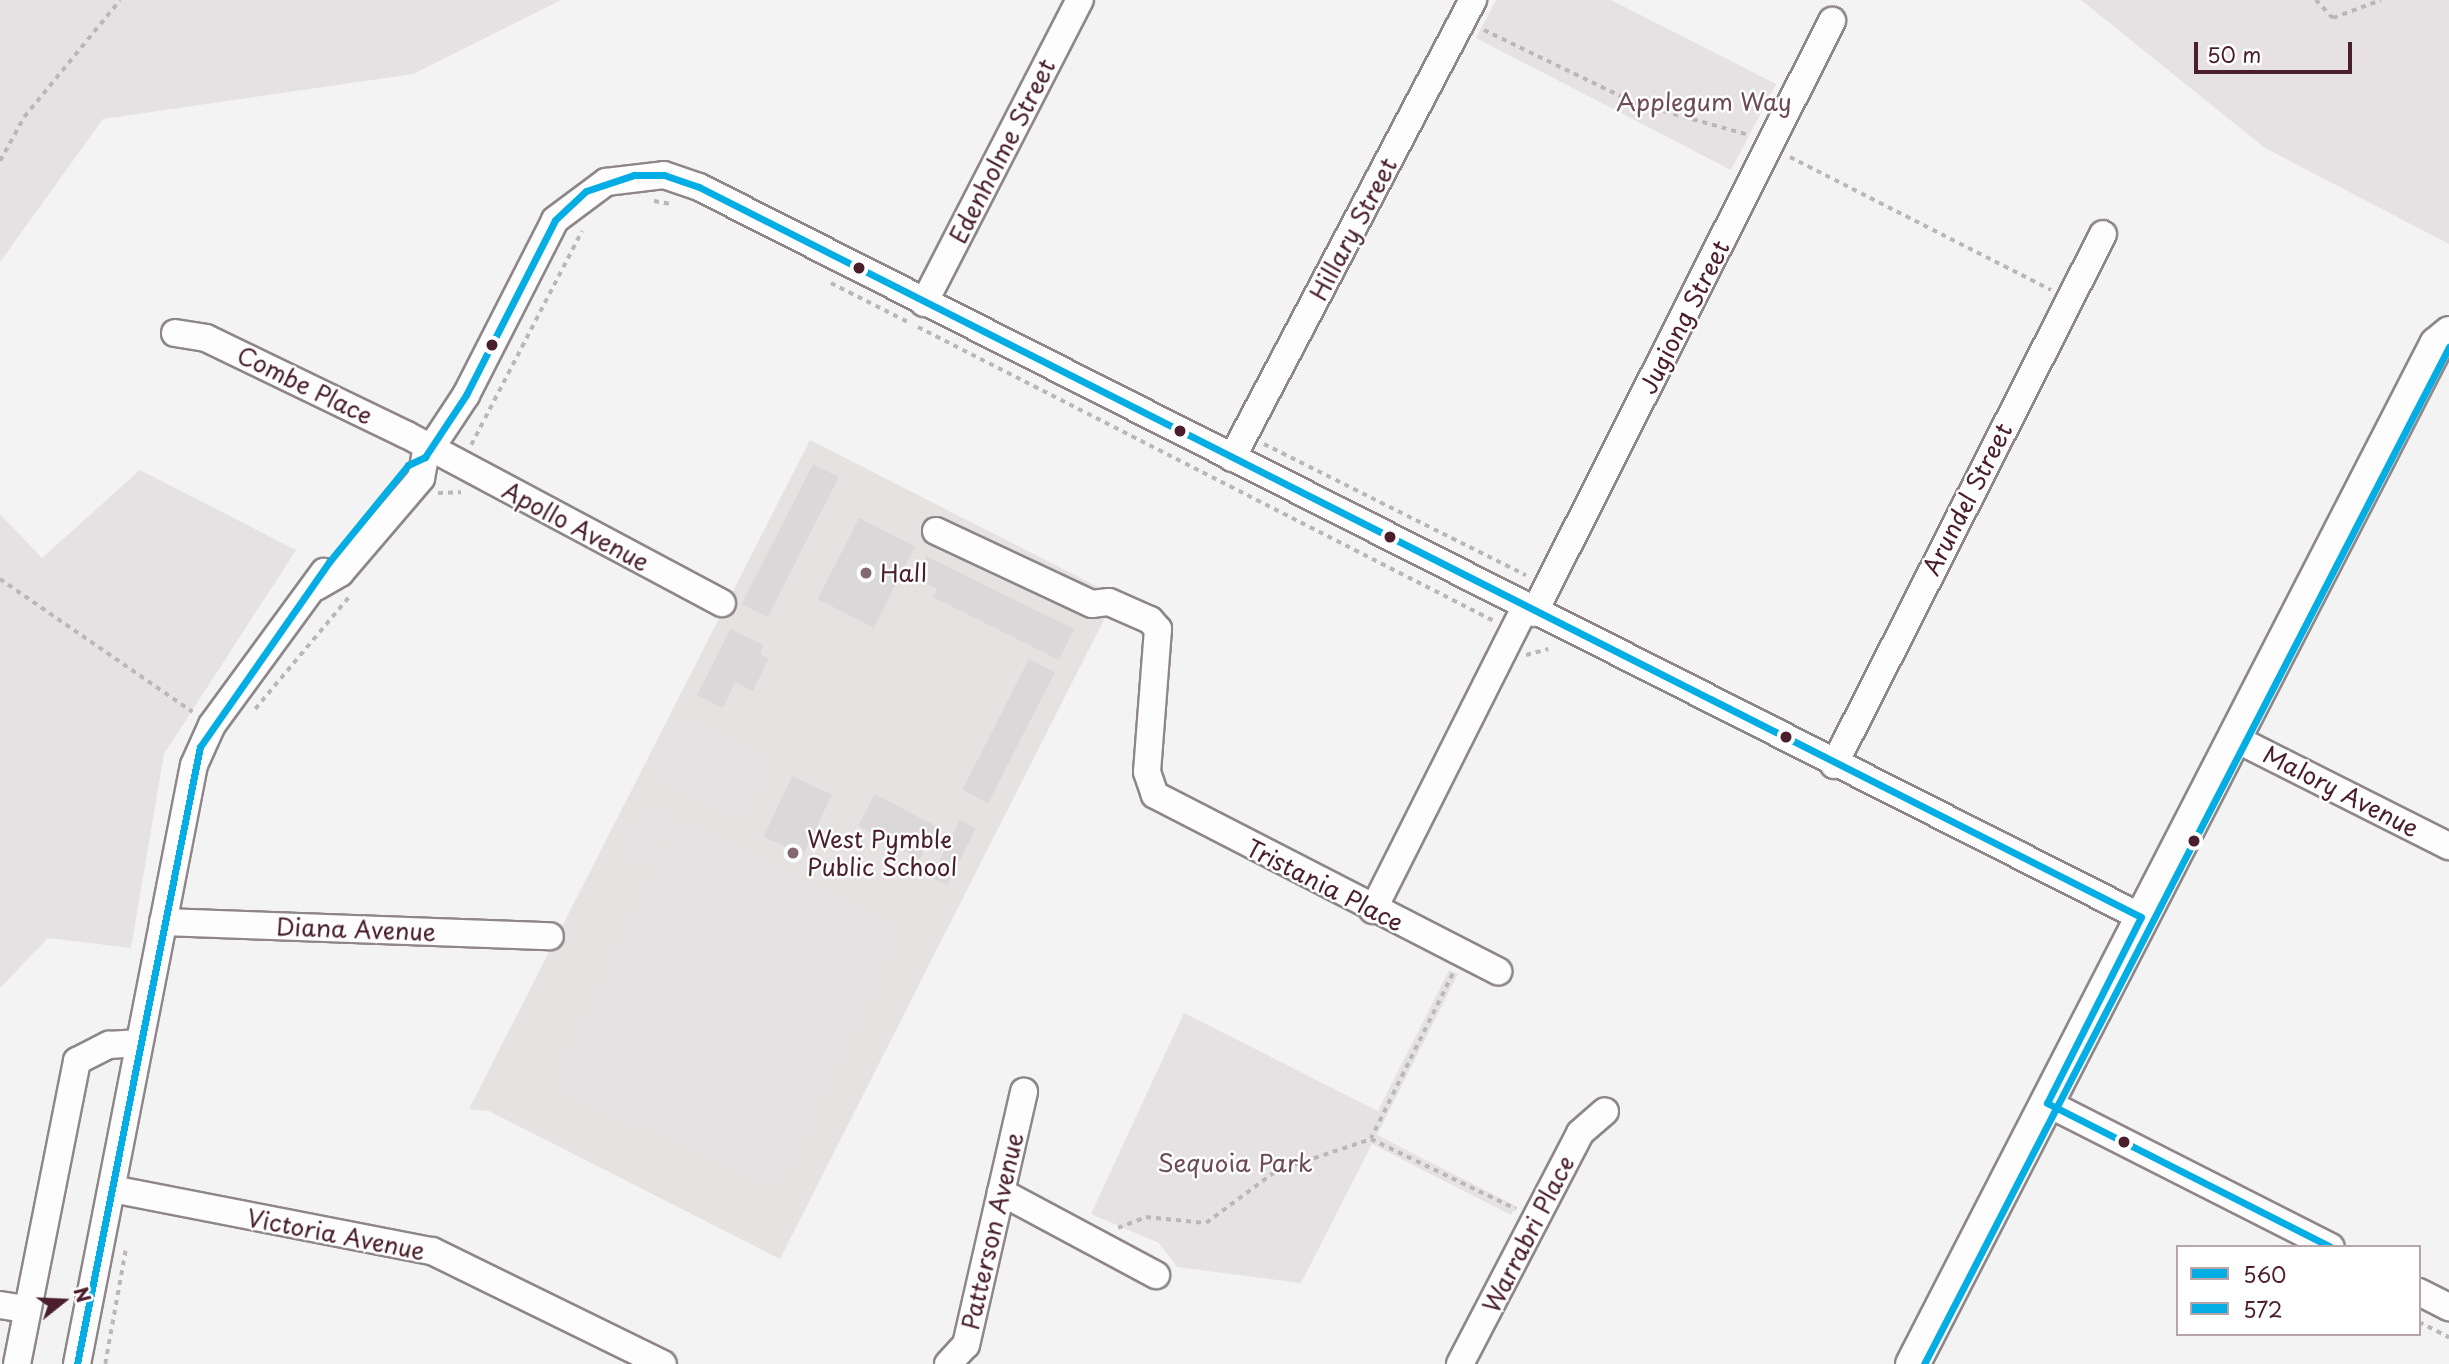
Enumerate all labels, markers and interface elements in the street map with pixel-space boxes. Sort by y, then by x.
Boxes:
scale bar [2197,28,2354,72]
text: 50 m [2207,38,2261,70]
street label: Edenholme Street [943,53,1061,249]
park label: Applegum Way [1616,88,1792,116]
street label: Hillary Street [1303,153,1403,305]
street label: Jugiong Street [1633,236,1735,398]
unlabelled marker [852,261,866,275]
unlabelled marker [485,338,499,352]
street label: Combe Place [232,339,378,431]
street label: Arundel Street [1916,418,2018,580]
unlabelled marker [1173,424,1187,438]
street label: Apollo Avenue [498,475,654,577]
unlabelled marker [1383,530,1397,544]
place label: Hall [880,559,927,587]
marker: Hall [858,565,874,581]
unlabelled marker [1779,730,1793,744]
street label: Malory Avenue [2258,739,2424,843]
place label: West Pymble Public School [807,825,958,881]
street label: Tristania Place [1242,833,1408,937]
unlabelled marker [2187,834,2201,848]
marker: West Pymble Public School [785,845,801,861]
street label: Diana Avenue [276,912,436,946]
street label: Patterson Avenue [955,1130,1029,1332]
unlabelled marker [2117,1135,2131,1149]
park label: Sequoia Park [1158,1149,1312,1177]
street label: Warrabri Place [1476,1150,1580,1318]
street label: Victoria Avenue [244,1203,428,1265]
legend [2176,1245,2421,1336]
text: 560 [2243,1258,2286,1290]
north arrow [28,1266,98,1336]
text: N [67,1283,99,1306]
text: 572 [2243,1293,2283,1325]

